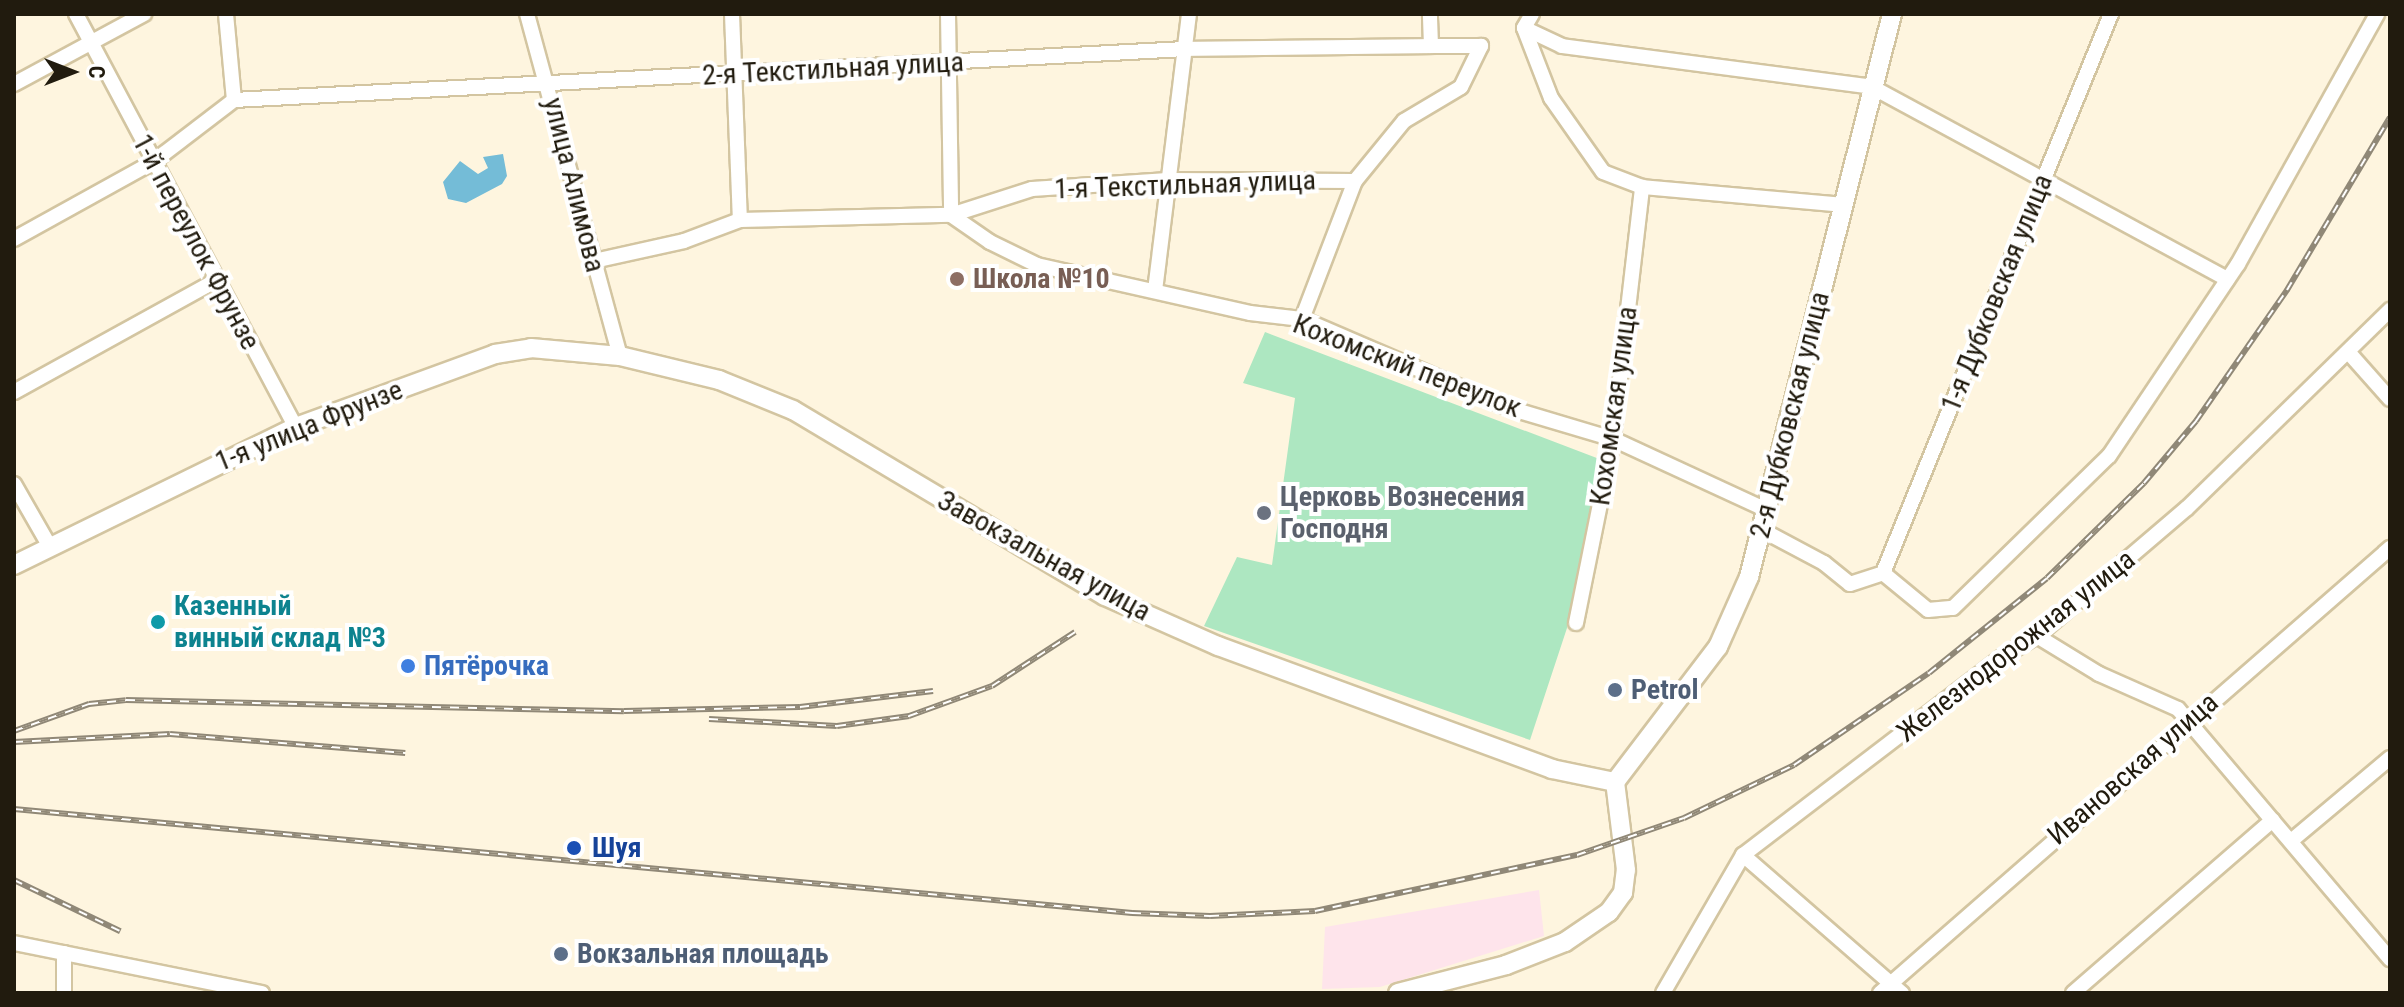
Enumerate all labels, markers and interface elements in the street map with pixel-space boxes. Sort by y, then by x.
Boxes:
north arrow [32,32,112,112]
street label: 2-я Текстильная улица [701,45,965,93]
text: С [84,66,109,78]
street label: улица Алимова [536,94,612,276]
street label: 1-й переулок Фрунзе [125,129,267,355]
street label: 1-я Текстильная улица [1053,164,1317,206]
street label: 1-я Дубковская улица [1934,169,2060,417]
place label: Школа №10 [973,262,1110,296]
marker: Школа №10 [948,270,966,288]
street label: 2-я Дубковская улица [1743,288,1837,542]
street label: Кохомская улица [1583,304,1645,508]
street label: Кохомский переулок [1288,307,1526,425]
street label: 1-я улица Фрунзе [210,373,408,479]
place label: Церковь Вознесения Господня [1280,480,1525,546]
street label: Завокзальная улица [932,484,1156,628]
marker: Церковь Вознесения Господня [1255,504,1273,522]
street label: Железнодорожная улица [1890,543,2142,749]
place label: Казенный винный склад №3 [174,589,386,655]
marker: Казенный винный склад №3 [149,613,167,631]
place label: Пятёрочка [424,649,549,683]
marker: Пятёрочка [399,657,417,675]
place label: Petrol [1631,673,1698,707]
marker: Petrol [1606,681,1624,699]
street label: Ивановская улица [2041,686,2225,852]
place label: Шуя [592,831,642,865]
marker: Шуя [563,837,585,859]
place label: Вокзальная площадь [577,937,829,971]
marker: Вокзальная площадь [552,945,570,963]

